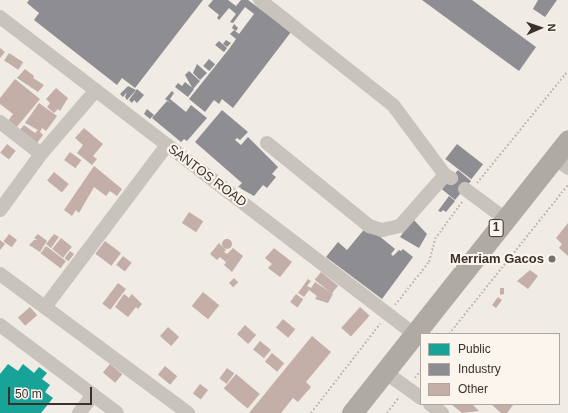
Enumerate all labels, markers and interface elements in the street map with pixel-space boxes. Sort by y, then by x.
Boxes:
north arrow [520,8,560,48]
text: N [546,23,558,32]
street label: SANTOS ROAD [165,141,249,211]
road number: 1 [488,218,504,238]
place label: Merriam Gacos [450,251,544,267]
marker: Merriam Gacos [547,254,557,264]
legend [420,333,560,405]
text: Public [458,342,491,356]
text: Industry [458,362,501,376]
scale bar [10,379,94,405]
text: Other [458,382,488,396]
text: 50 m [15,387,42,401]

